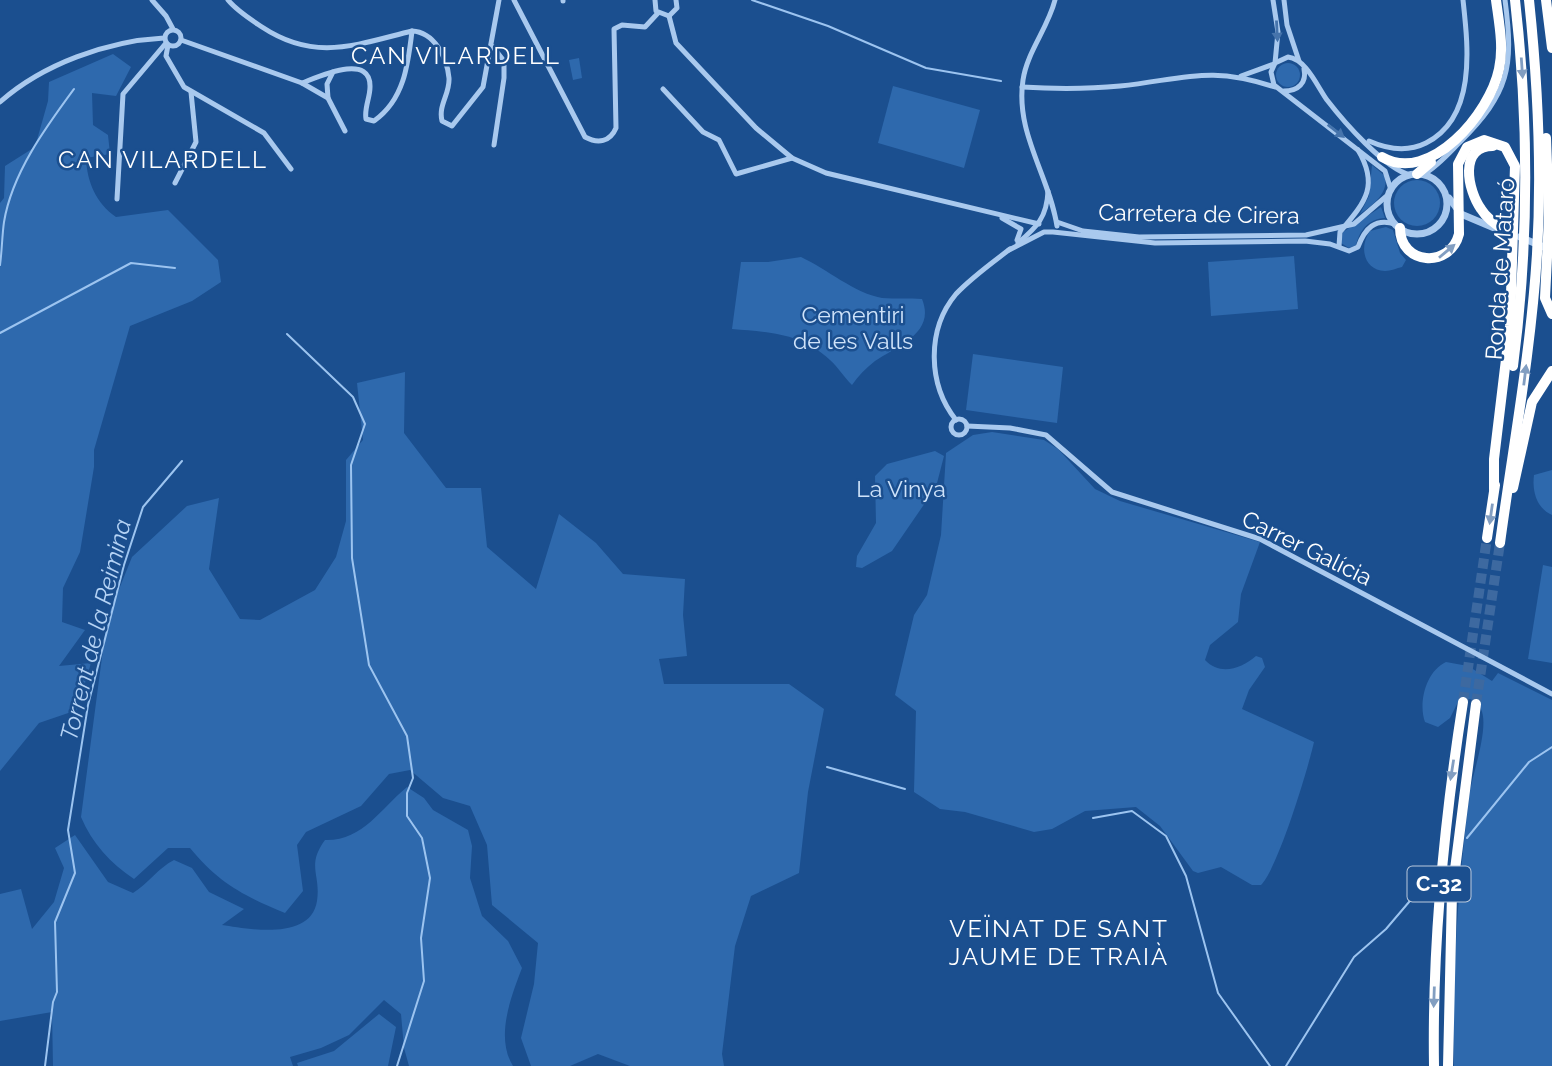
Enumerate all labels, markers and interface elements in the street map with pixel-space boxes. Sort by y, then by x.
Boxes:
one-way arrow [1271,20,1282,42]
district label: CAN VILARDELL [351,41,561,70]
one-way arrow [1517,57,1528,79]
one-way arrow [1327,123,1345,138]
district label: CAN VILARDELL [58,145,268,174]
street label: Ronda de Mataró [1480,177,1519,361]
street label: Carretera de Cirera [1098,198,1300,229]
one-way arrow [1438,243,1456,259]
park label: Cementiri de les Valls [793,301,913,354]
one-way arrow [1520,363,1531,385]
park label: La Vinya [856,475,946,502]
one-way arrow [1485,503,1496,525]
street label: Carrer Galícia [1238,504,1377,591]
water label: Torrent de la Reimina [54,516,137,744]
one-way arrow [1446,759,1457,781]
road number: C-32 [1408,866,1470,902]
district label: VEÏNAT DE SANT JAUME DE TRAIÀ [949,914,1169,971]
one-way arrow [1428,986,1439,1008]

